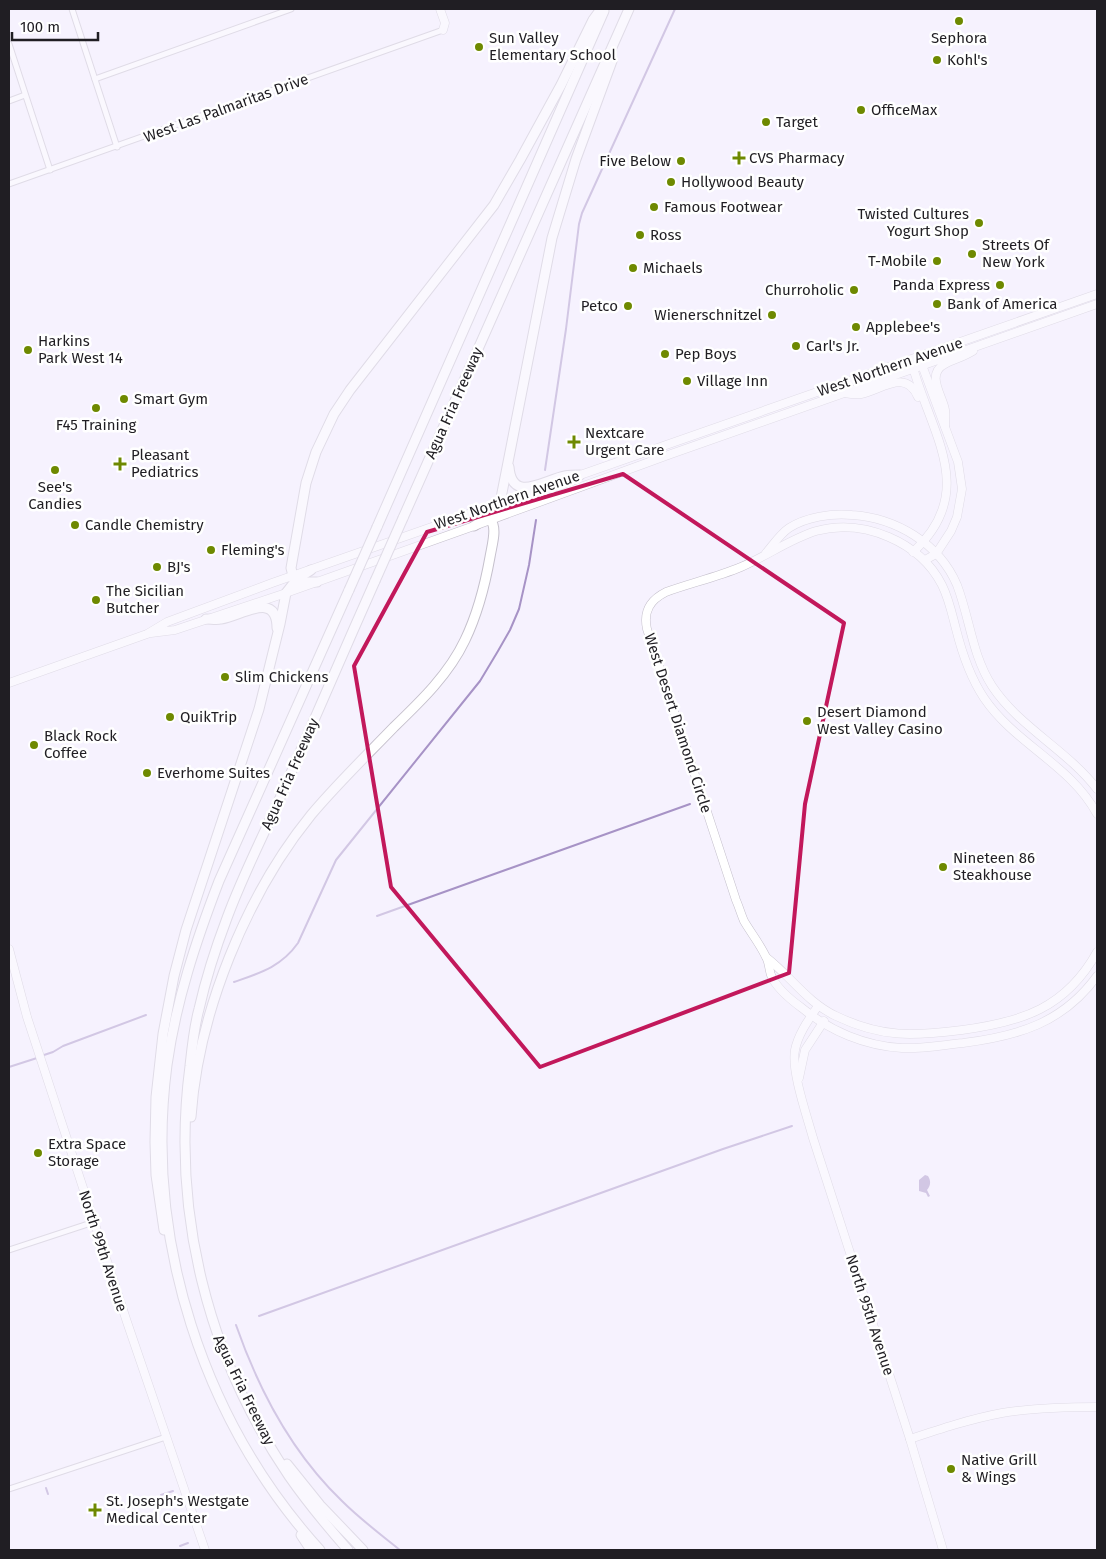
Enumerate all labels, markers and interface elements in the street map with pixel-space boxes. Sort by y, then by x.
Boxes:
scale bar [12,10,99,42]
marker: Sephora [953,15,965,27]
text: 100 m [20,18,60,36]
place label: Sun Valley Elementary School [489,29,617,64]
place label: Sephora [931,29,987,47]
marker: Sun Valley Elementary School [473,41,485,53]
place label: Kohl's [947,51,988,69]
marker: Kohl's [931,54,943,66]
street label: West Las Palmaritas Drive [141,70,311,146]
place label: OfficeMax [871,101,938,119]
marker: OfficeMax [855,104,867,116]
place label: Target [776,113,818,131]
marker: Target [760,116,772,128]
place label: CVS Pharmacy [749,149,845,167]
place label: Five Below [599,152,671,170]
marker: CVS Pharmacy [733,152,745,164]
marker: Five Below [675,155,687,167]
place label: Hollywood Beauty [681,173,805,191]
marker: Hollywood Beauty [665,176,677,188]
place label: Famous Footwear [664,198,783,216]
marker: Famous Footwear [648,201,660,213]
place label: Twisted Cultures Yogurt Shop [857,205,969,240]
marker: Twisted Cultures Yogurt Shop [973,217,985,229]
place label: Ross [650,226,681,244]
marker: Ross [634,229,646,241]
place label: Streets Of New York [982,236,1050,271]
marker: Streets Of New York [966,248,978,260]
place label: T-Mobile [868,252,927,270]
marker: T-Mobile [931,255,943,267]
place label: Michaels [643,259,703,277]
marker: Michaels [627,262,639,274]
place label: Panda Express [892,276,990,294]
marker: Panda Express [994,279,1006,291]
place label: Churroholic [765,281,844,299]
marker: Churroholic [848,284,860,296]
place label: Bank of America [947,295,1057,313]
place label: Petco [581,297,618,315]
marker: Bank of America [931,298,943,310]
marker: Petco [622,300,634,312]
place label: Wienerschnitzel [654,306,763,324]
marker: Wienerschnitzel [766,309,778,321]
place label: Applebee's [866,318,940,336]
marker: Applebee's [850,321,862,333]
place label: Harkins Park West 14 [38,332,123,367]
street label: West Northern Avenue [815,334,965,400]
place label: Carl's Jr. [806,337,859,355]
marker: Carl's Jr. [790,340,802,352]
marker: Harkins Park West 14 [22,344,34,356]
street label: Agua Fria Freeway [421,344,487,462]
place label: Pep Boys [675,345,736,363]
marker: Pep Boys [659,348,671,360]
place label: Village Inn [697,372,768,390]
marker: Village Inn [681,375,693,387]
place label: Smart Gym [134,390,208,408]
marker: Smart Gym [118,393,130,405]
marker: F45 Training [90,402,102,414]
place label: F45 Training [56,416,137,434]
place label: Nextcare Urgent Care [585,424,664,459]
marker: Nextcare Urgent Care [567,435,581,449]
place label: Pleasant Pediatrics [131,446,198,481]
marker: Pleasant Pediatrics [113,457,127,471]
marker: See's Candies [49,464,61,476]
street label: West Northern Avenue [432,467,582,533]
place label: See's Candies [28,478,82,513]
place label: Candle Chemistry [85,516,204,534]
marker: Candle Chemistry [69,519,81,531]
place label: Fleming's [221,541,285,559]
marker: Fleming's [205,544,217,556]
place label: BJ's [167,558,191,576]
marker: BJ's [151,561,163,573]
place label: The Sicilian Butcher [106,582,184,617]
marker: The Sicilian Butcher [90,594,102,606]
street label: West Desert Diamond Circle [640,631,716,815]
place label: Slim Chickens [235,668,329,686]
marker: Slim Chickens [219,671,231,683]
place label: Desert Diamond West Valley Casino [817,703,943,738]
place label: QuikTrip [180,708,237,726]
marker: QuikTrip [164,711,176,723]
street label: Agua Fria Freeway [257,715,323,833]
marker: Desert Diamond West Valley Casino [801,715,813,727]
place label: Black Rock Coffee [44,727,117,762]
marker: Black Rock Coffee [28,739,40,751]
place label: Everhome Suites [157,764,270,782]
marker: Everhome Suites [141,767,153,779]
place label: Nineteen 86 Steakhouse [953,849,1035,884]
marker: Nineteen 86 Steakhouse [937,861,949,873]
place label: Extra Space Storage [48,1135,126,1170]
marker: Extra Space Storage [32,1147,44,1159]
street label: North 99th Avenue [75,1188,131,1314]
street label: North 95th Avenue [842,1252,898,1378]
street label: Agua Fria Freeway [209,1332,279,1449]
place label: Native Grill & Wings [961,1451,1037,1486]
marker: Native Grill & Wings [945,1463,957,1475]
place label: St. Joseph's Westgate Medical Center [106,1492,249,1527]
marker: St. Joseph's Westgate Medical Center [88,1503,102,1517]

